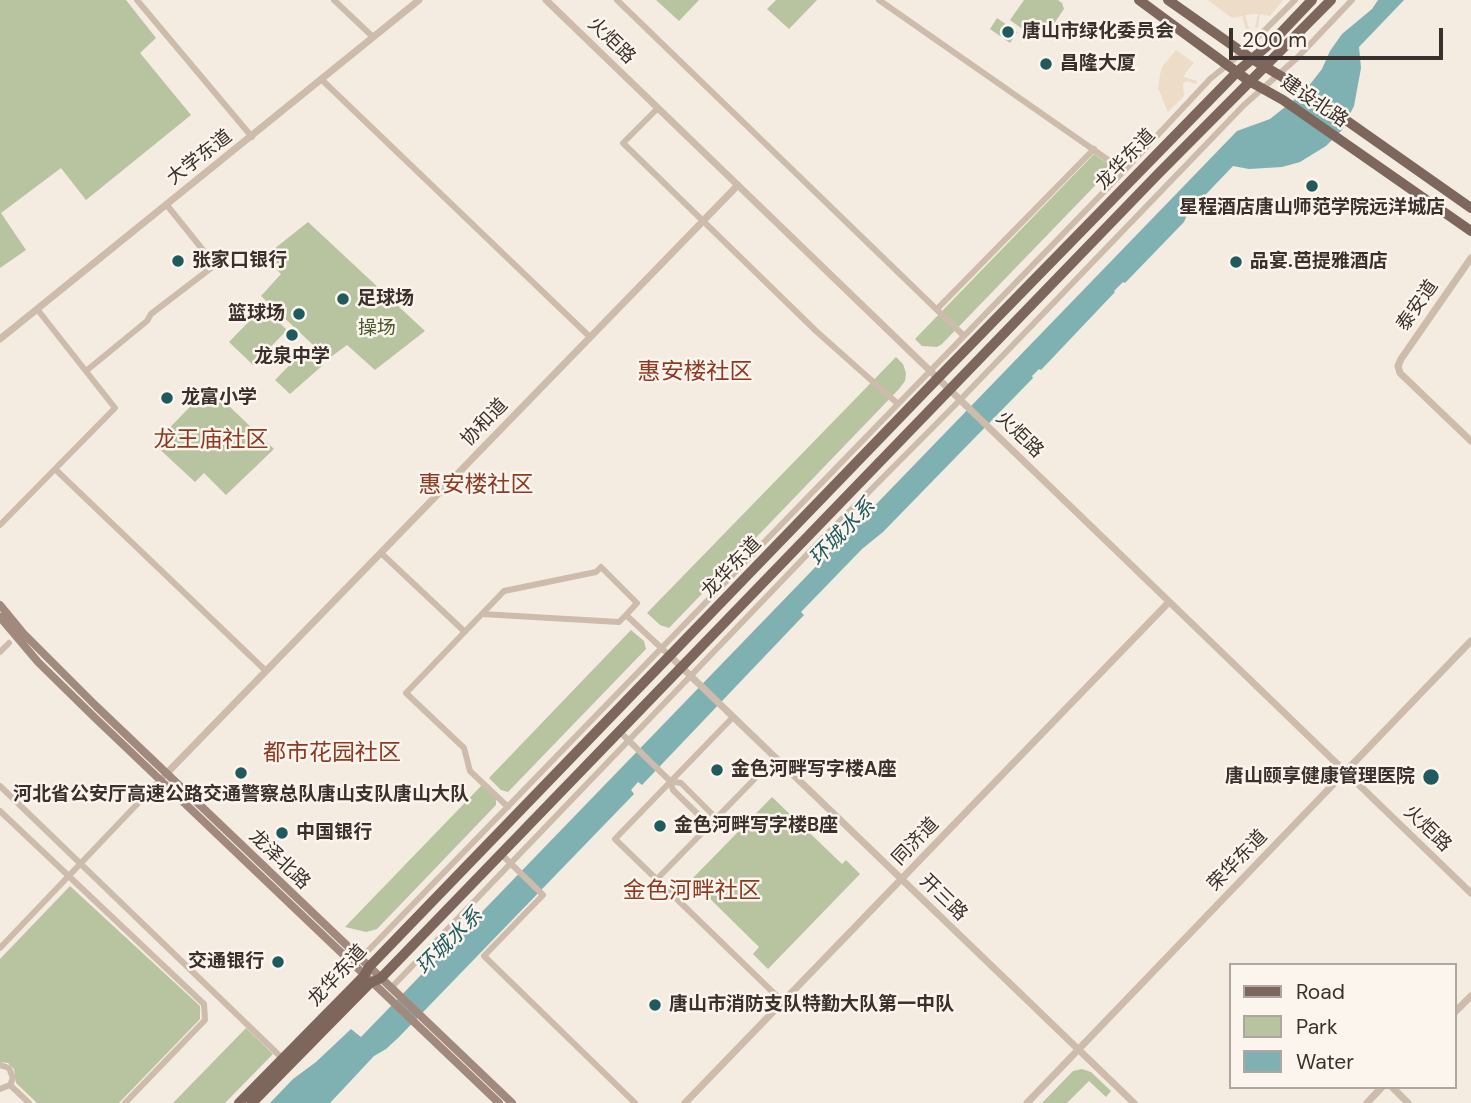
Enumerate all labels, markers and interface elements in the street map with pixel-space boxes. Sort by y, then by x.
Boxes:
street label: 火炬路 [583,13,639,69]
scale bar [1233,14,1446,58]
place label: 唐山市绿化委员会 [1022,21,1174,43]
marker: 唐山市绿化委员会 [1000,24,1016,40]
text: 200 m [1242,26,1307,54]
place label: 昌隆大厦 [1060,53,1136,75]
marker: 昌隆大厦 [1038,56,1054,72]
street label: 建设北路 [1276,71,1352,133]
street label: 龙华东道 [1091,125,1161,195]
street label: 大学东道 [163,126,237,190]
marker: 星程酒店唐山师范学院远洋城店 [1304,178,1320,194]
place label: 星程酒店唐山师范学院远洋城店 [1179,197,1445,219]
place label: 张家口银行 [192,250,287,272]
place label: 品宴.芭提雅酒店 [1250,251,1388,273]
marker: 张家口银行 [170,253,186,269]
marker: 品宴.芭提雅酒店 [1228,254,1244,270]
street label: 泰安道 [1392,276,1444,336]
place label: 足球场 [357,288,414,310]
marker: 足球场 [335,291,351,307]
place label: 篮球场 [228,303,285,325]
marker: 篮球场 [291,306,307,322]
park label: 操场 [358,318,396,340]
marker: 龙泉中学 [284,327,300,343]
place label: 龙泉中学 [254,346,330,368]
district label: 惠安楼社区 [638,359,752,387]
place label: 龙富小学 [181,387,257,409]
marker: 龙富小学 [159,390,175,406]
street label: 协和道 [457,395,513,451]
street label: 火炬路 [991,407,1047,463]
district label: 龙王庙社区 [154,427,268,455]
district label: 惠安楼社区 [419,472,533,500]
water label: 环城水系 [805,494,881,572]
street label: 龙华东道 [697,533,767,603]
district label: 都市花园社区 [263,740,401,768]
place label: 金色河畔写字楼A座 [731,759,896,781]
marker: 金色河畔写字楼A座 [709,762,725,778]
marker: 河北省公安厅高速公路交通警察总队唐山支队唐山大队 [233,765,249,781]
place label: 唐山颐享健康管理医院 [1225,766,1415,788]
marker: 唐山颐享健康管理医院 [1421,767,1441,787]
place label: 河北省公安厅高速公路交通警察总队唐山支队唐山大队 [13,784,469,806]
street label: 火炬路 [1399,801,1455,857]
street label: 同济道 [888,814,944,870]
place label: 金色河畔写字楼B座 [674,815,838,837]
marker: 金色河畔写字楼B座 [652,818,668,834]
place label: 中国银行 [296,822,372,844]
street label: 龙泽北路 [244,825,314,895]
marker: 中国银行 [274,825,290,841]
street label: 荣华东道 [1203,826,1273,896]
street label: 开三路 [915,870,971,926]
district label: 金色河畔社区 [623,878,761,906]
water label: 环城水系 [411,903,489,981]
street label: 龙华东道 [304,940,372,1012]
place label: 交通银行 [188,951,264,973]
marker: 交通银行 [270,954,286,970]
legend [1230,963,1457,1089]
text: Road [1296,978,1345,1006]
place label: 唐山市消防支队特勤大队第一中队 [669,994,954,1016]
marker: 唐山市消防支队特勤大队第一中队 [647,997,663,1013]
text: Park [1296,1013,1337,1041]
text: Water [1296,1048,1354,1076]

